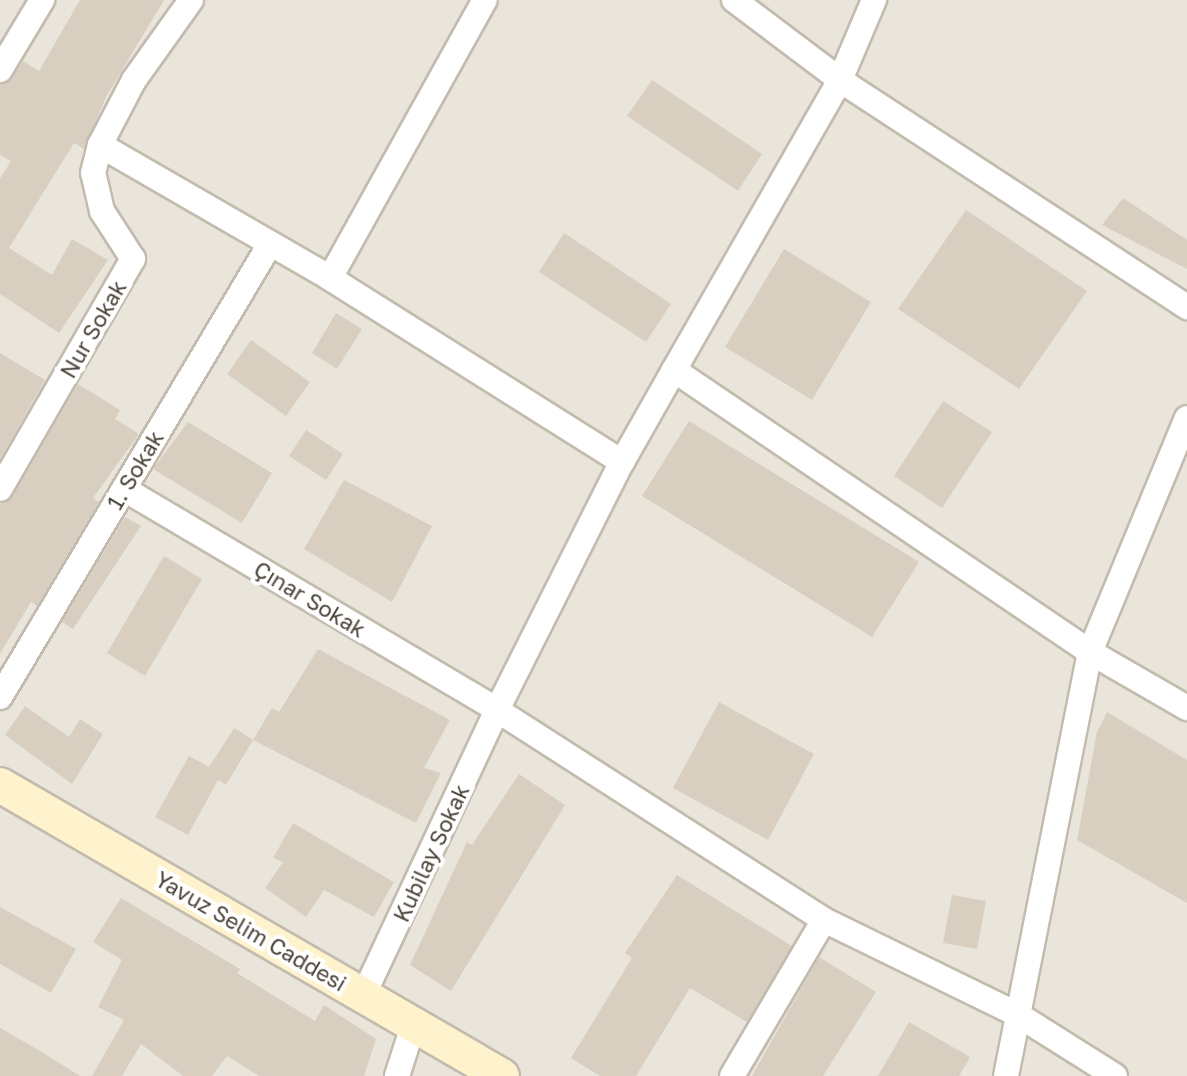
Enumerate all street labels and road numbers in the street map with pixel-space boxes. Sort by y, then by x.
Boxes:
street label: Nur Sokak [54,275,132,383]
street label: 1. Sokak [101,426,169,514]
street label: Çınar Sokak [250,555,370,643]
street label: Kubilay Sokak [388,780,474,926]
street label: Yavuz Selim Caddesi [151,866,351,996]

